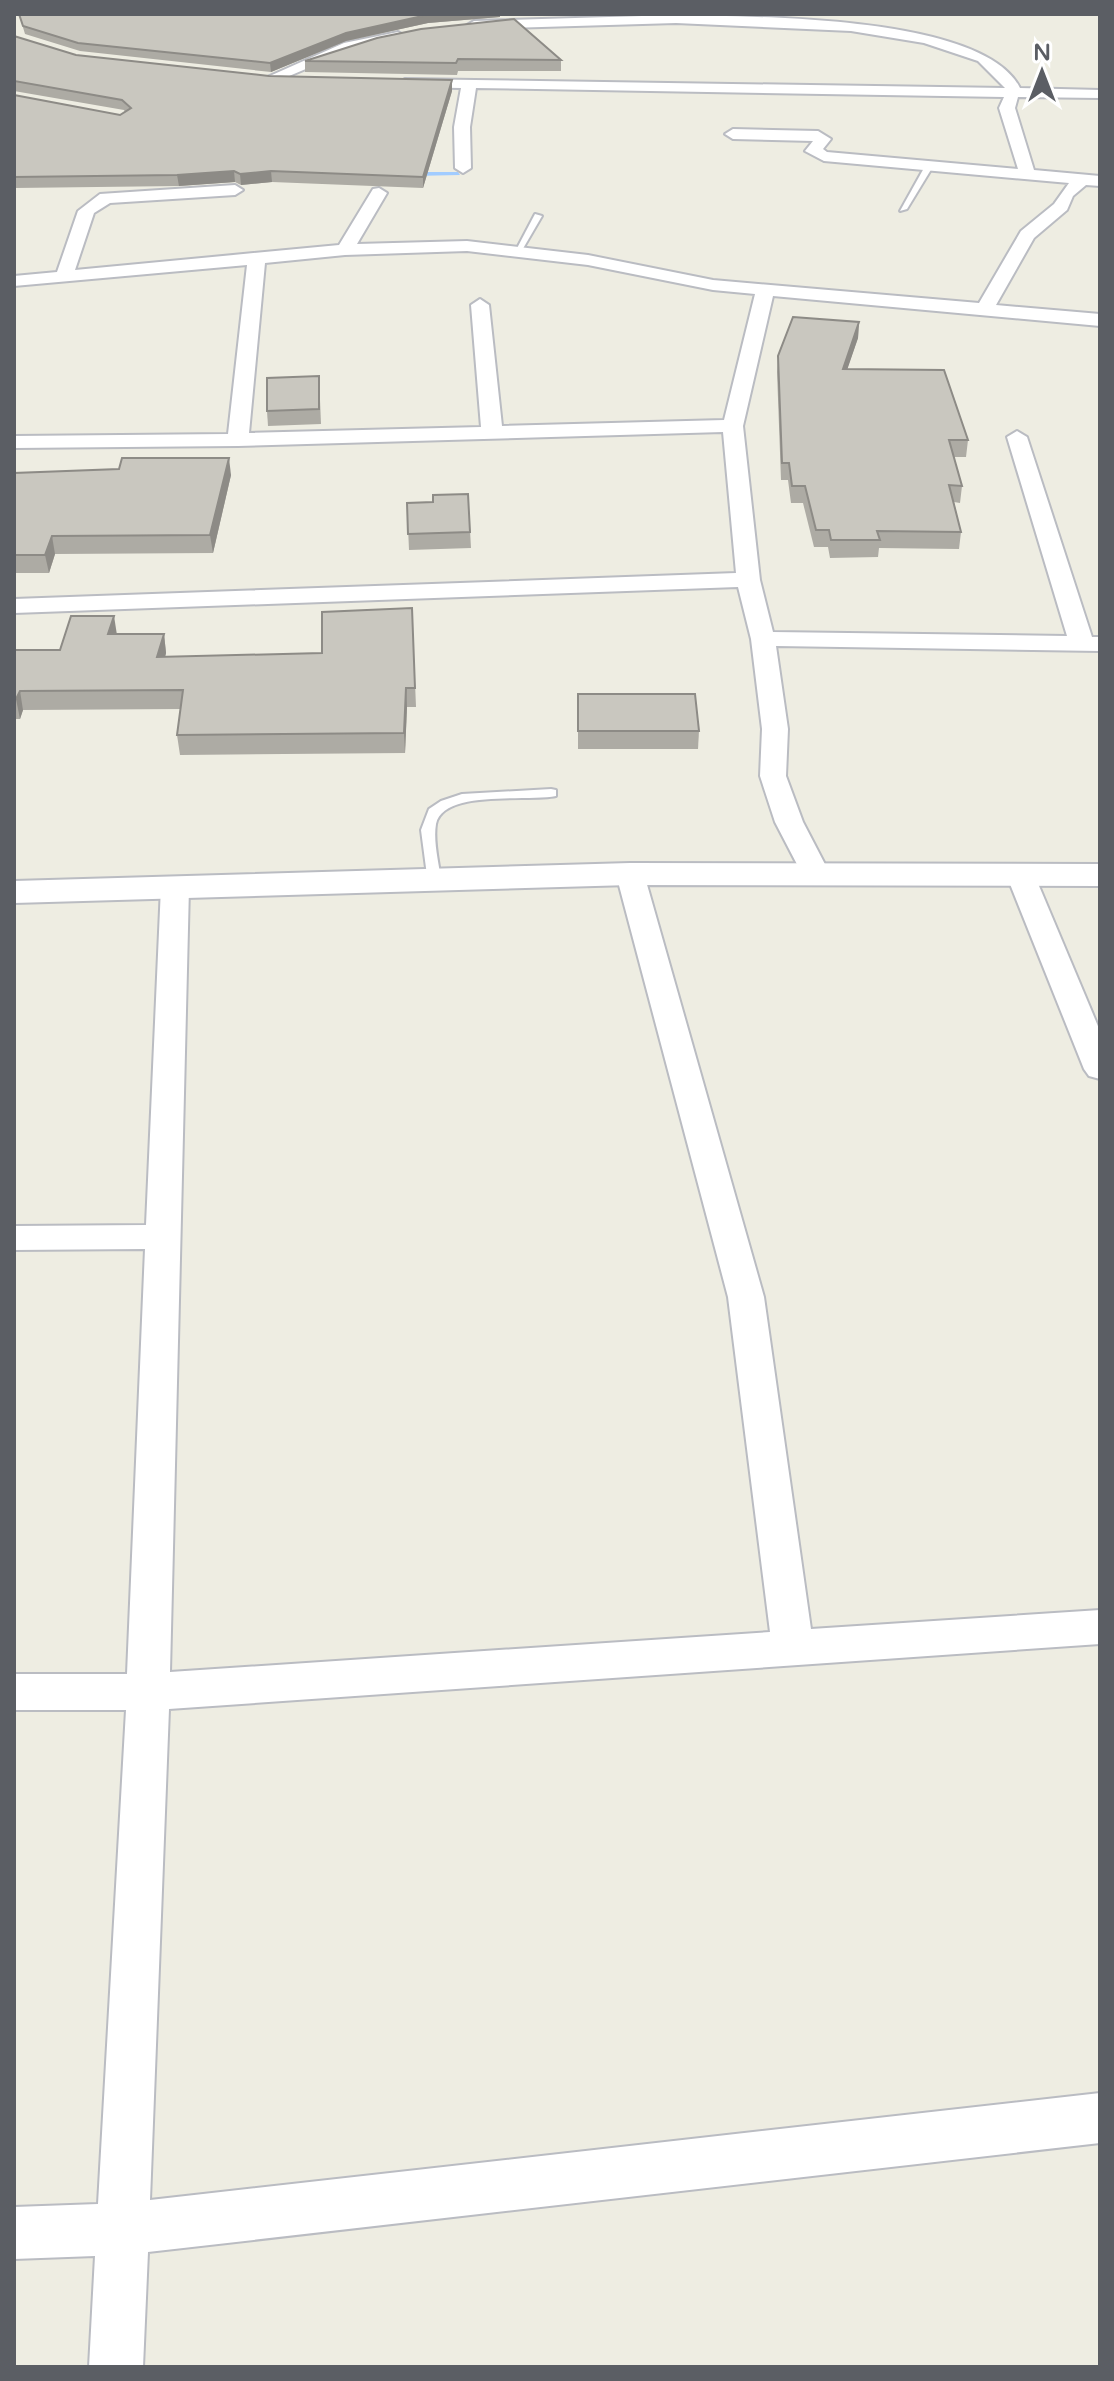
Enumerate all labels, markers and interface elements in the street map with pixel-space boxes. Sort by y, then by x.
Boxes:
north arrow [1002,32,1082,112]
text: N [1033,40,1051,66]

